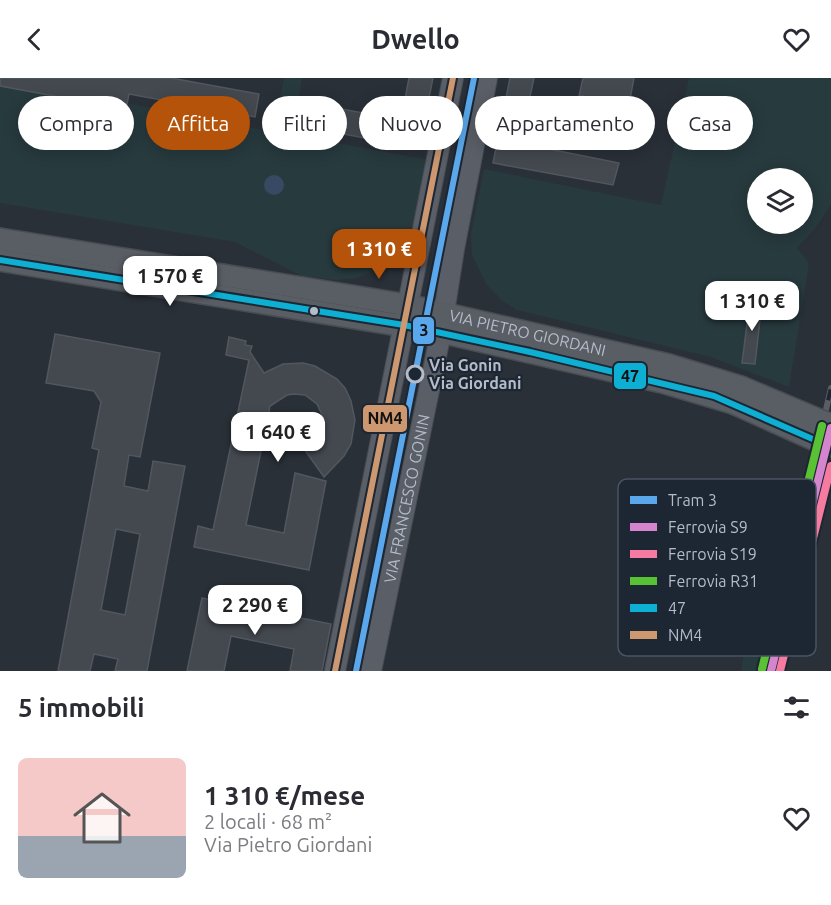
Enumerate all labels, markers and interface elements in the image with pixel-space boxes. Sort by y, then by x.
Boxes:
icon: back [18,23,51,56]
icon: heart [780,23,813,56]
text: Dwello [371,24,460,54]
chip: Compra [18,96,134,150]
chip: Affitta [146,96,250,150]
chip: Filtri [262,96,347,150]
chip: Nuovo [359,96,463,150]
chip: Appartamento [475,96,655,150]
chip: Casa [667,96,753,150]
map controls [747,168,813,234]
button: layers [747,168,813,234]
pin: 1 310 € [324,229,434,280]
text: 1 310 € [346,237,412,260]
pin: 1 570 € [115,256,225,307]
text: 1 570 € [137,264,203,287]
pin: 1 310 € [697,281,807,332]
text: 1 310 € [719,289,785,312]
unlabelled marker [308,305,320,317]
street label: VIA PIETRO GIORDANI [447,306,608,359]
line badge: 3 [412,316,435,345]
text: 3 [419,321,429,339]
place label: Via Gonin Via Giordani [429,356,521,392]
line badge: 47 [613,362,647,390]
marker: Via Gonin Via Giordani [406,365,424,383]
text: 47 [621,367,639,385]
line badge: NM4 [362,404,408,433]
text: NM4 [367,409,403,427]
pin: 1 640 € [223,412,333,463]
street label: VIA FRANCESCO GONIN [380,413,433,585]
text: 1 640 € [245,420,311,443]
legend [618,479,816,656]
text: Tram 3 [668,491,717,509]
text: Ferrovia S9 [668,518,748,536]
text: Ferrovia S19 [668,545,757,563]
text: Ferrovia R31 [668,572,758,590]
pin: 2 290 € [200,585,310,636]
text: 2 290 € [222,593,288,616]
text: 47 [668,599,686,617]
text: NM4 [668,626,702,644]
icon: filters [780,691,813,724]
text: 5 immobili [18,693,144,722]
text: 1 310 €/mese [204,781,365,810]
icon: home [66,782,138,854]
icon: heart [780,802,813,835]
text: 2 locali · 68 m² [204,810,332,833]
text: Via Pietro Giordani [204,833,372,856]

